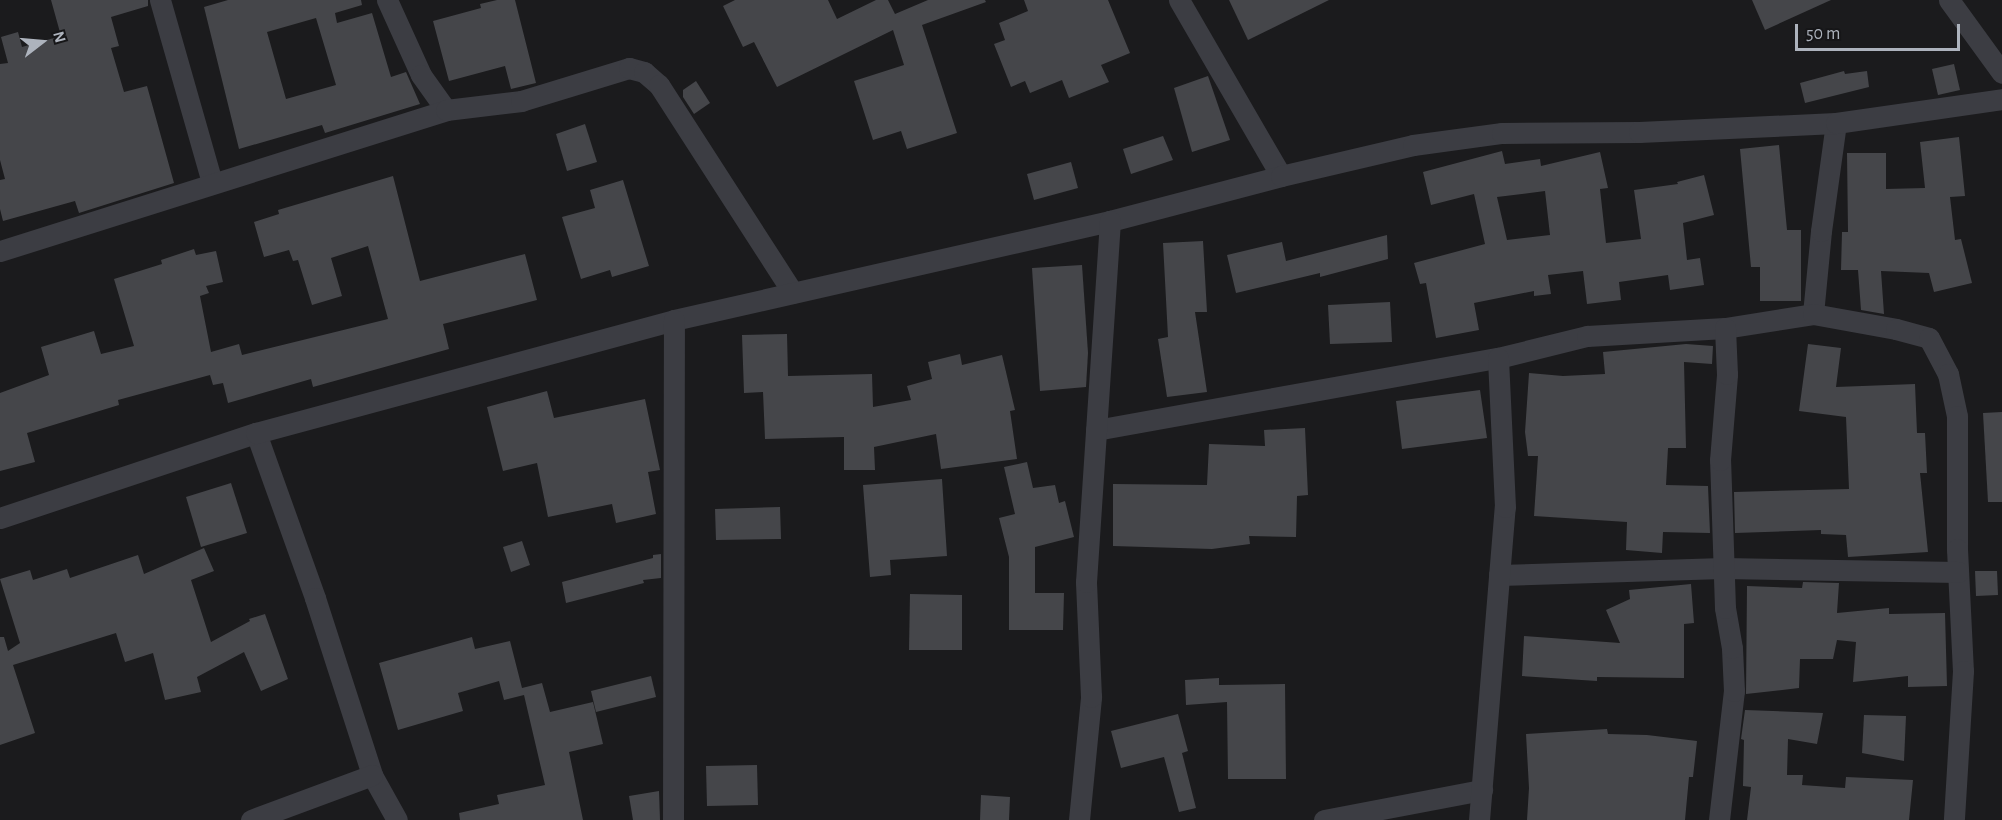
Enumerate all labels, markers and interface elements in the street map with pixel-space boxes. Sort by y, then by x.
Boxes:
north arrow [12,12,72,72]
scale bar [1798,12,1963,50]
text: 50 m [1806,25,1840,43]
text: N [50,29,69,45]

